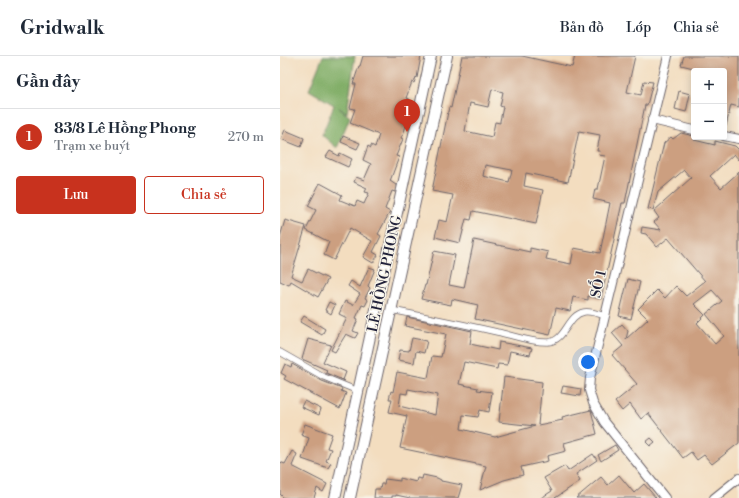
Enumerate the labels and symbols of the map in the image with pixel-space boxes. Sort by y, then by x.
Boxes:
pin: 1 [394,99,420,132]
street label: LÊ HỒNG PHONG [360,212,406,334]
street label: SỐ 1 [583,267,611,300]
your location [578,352,598,372]

